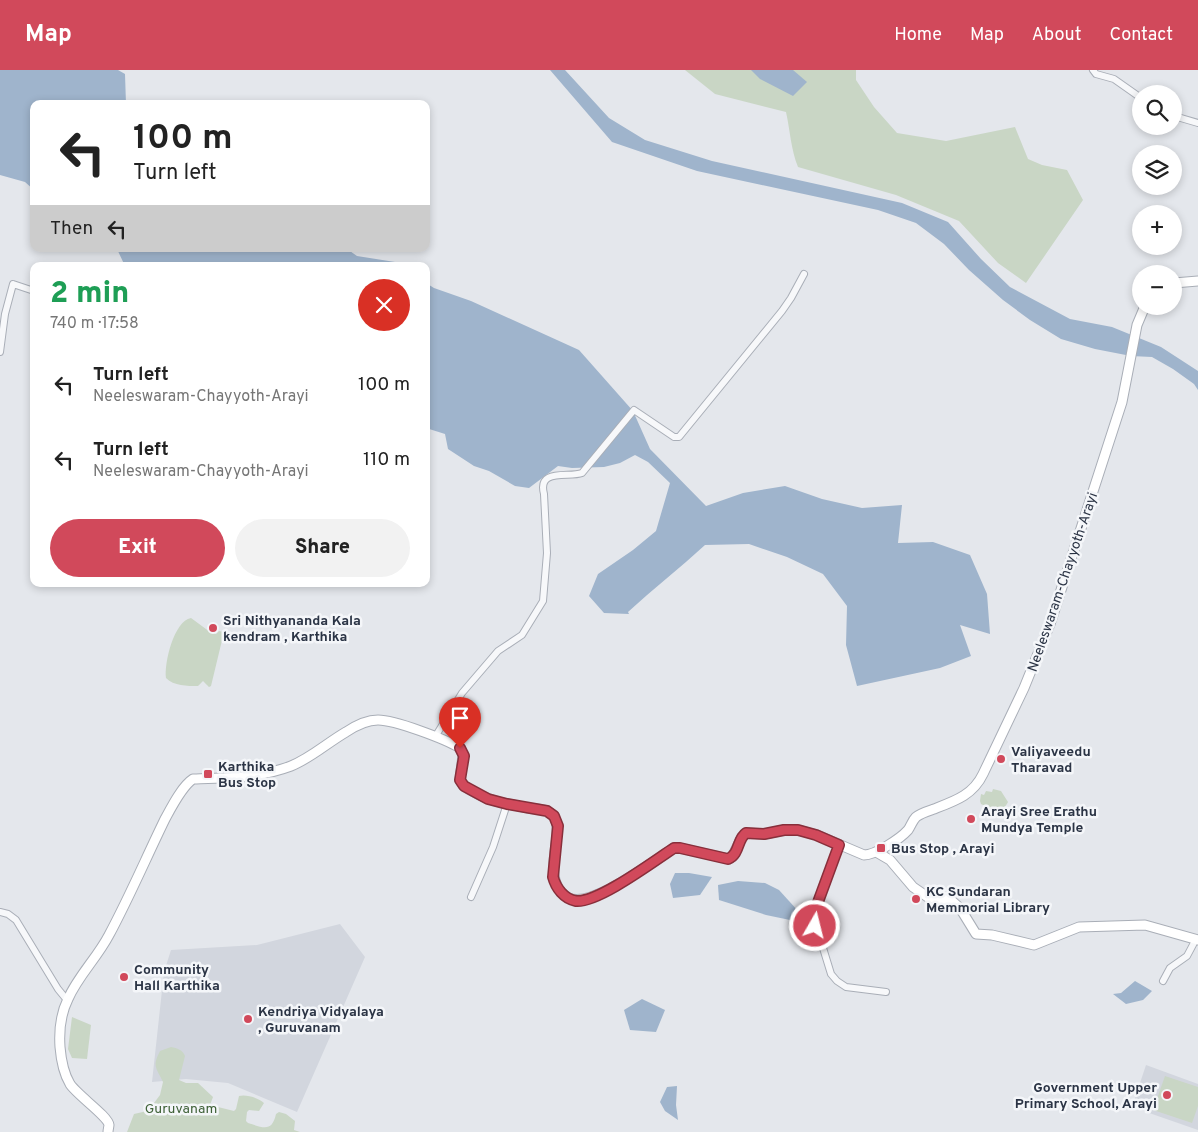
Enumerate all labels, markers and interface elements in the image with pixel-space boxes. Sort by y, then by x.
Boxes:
text: Map [25,20,72,50]
text: Home [894,24,942,47]
text: Map [970,24,1004,47]
text: About [1032,24,1081,47]
text: Contact [1109,24,1173,47]
map controls [1132,85,1182,315]
button: search [1132,85,1182,135]
text: 100 m [133,117,233,161]
icon: left [50,120,115,185]
button: layers [1132,145,1182,195]
text: Turn left [133,160,216,187]
button: + [1132,205,1182,255]
icon: left [103,215,131,243]
text: Then [50,217,93,241]
button: − [1132,265,1182,315]
text: 2 min [50,276,129,313]
button: close [358,279,410,331]
text: 740 m · 17:58 [50,314,139,334]
text: Turn left [93,363,169,387]
icon: left [50,371,78,399]
text: 100 m [358,373,410,397]
text: Neeleswaram-Chayyoth-Arayi [93,387,309,407]
text: Turn left [93,438,169,462]
icon: left [50,446,78,474]
text: 110 m [363,448,410,472]
text: Neeleswaram-Chayyoth-Arayi [93,462,309,482]
street label: Neeleswaram-Chayyoth-Arayi [1025,491,1102,674]
button: Exit [50,519,225,577]
button: Share [235,519,410,577]
place label: Sri Nithyananda Kala kendram , Karthika [223,613,361,646]
marker: Sri Nithyananda Kala kendram , Karthika [207,622,219,634]
pin [439,697,481,748]
icon: arrive [446,704,474,732]
place label: Valiyaveedu Tharavad [1011,744,1091,777]
marker: Valiyaveedu Tharavad [995,753,1007,765]
place label: Karthika Bus Stop [218,759,276,792]
marker: Karthika Bus Stop [202,768,214,780]
place label: Arayi Sree Erathu Mundya Temple [981,804,1097,837]
marker: Arayi Sree Erathu Mundya Temple [965,813,977,825]
place label: Bus Stop , Arayi [891,841,994,858]
marker: Bus Stop , Arayi [875,842,887,854]
place label: KC Sundaran Memmorial Library [926,884,1050,917]
marker: KC Sundaran Memmorial Library [910,893,922,905]
position arrow [788,899,840,951]
place label: Community Hall Karthika [134,962,220,995]
marker: Community Hall Karthika [118,971,130,983]
place label: Kendriya Vidyalaya , Guruvanam [258,1004,384,1037]
marker: Kendriya Vidyalaya , Guruvanam [242,1013,254,1025]
place label: Government Upper Primary School, Arayi [1015,1080,1157,1113]
marker: Government Upper Primary School, Arayi [1161,1089,1173,1101]
park label: Guruvanam [145,1101,217,1118]

